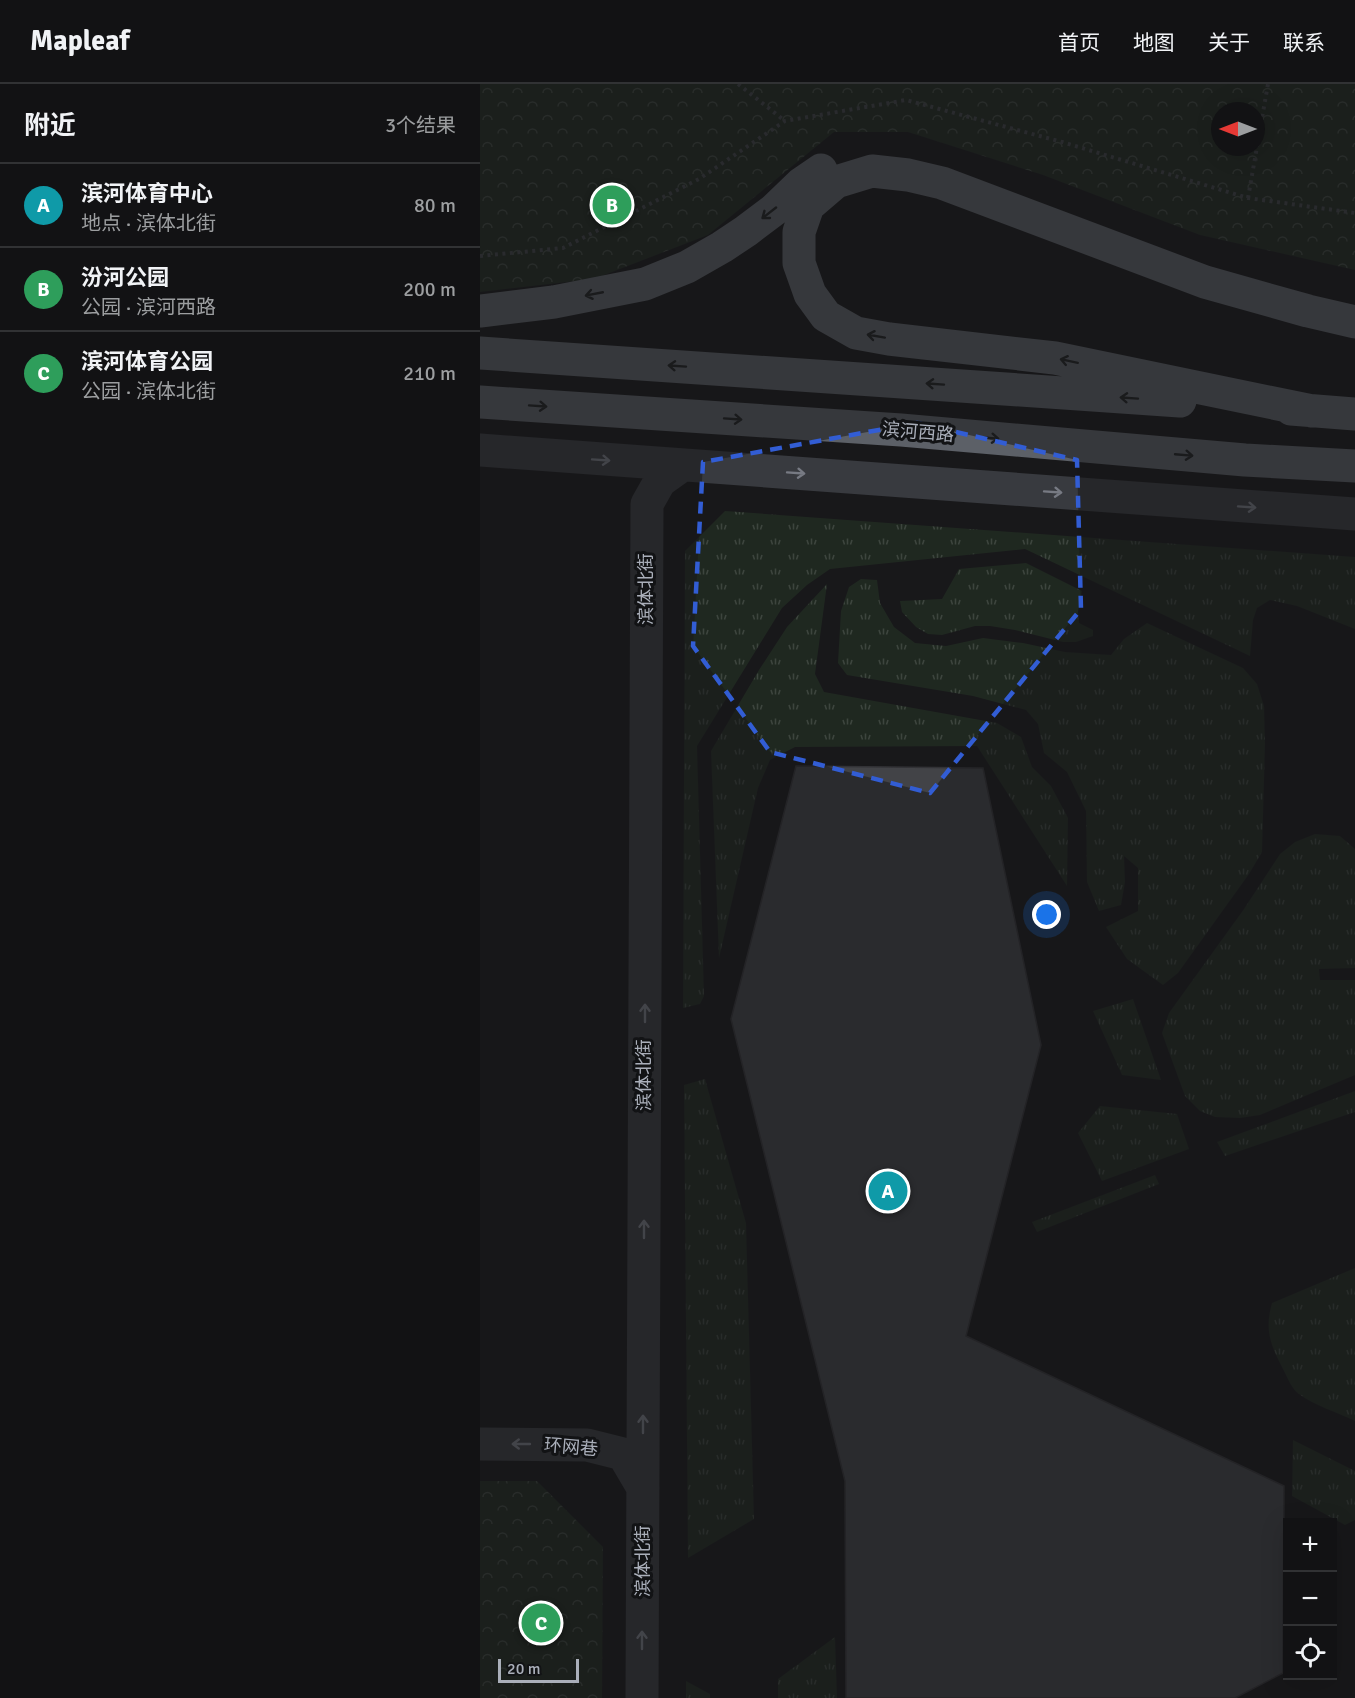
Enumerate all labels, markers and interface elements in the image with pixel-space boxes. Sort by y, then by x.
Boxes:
text: Mapleaf [30,24,130,58]
text: 首页 [1058,30,1100,56]
text: 地图 [1133,30,1175,56]
text: 关于 [1208,30,1250,56]
text: 联系 [1283,30,1325,56]
north arrow [1211,102,1265,156]
text: 附近 [24,110,76,142]
text: 3个结果 [385,113,456,138]
text: 滨河体育中心 [81,180,213,207]
pin: B [592,182,632,228]
text: A [37,193,50,218]
text: 80 m [414,193,456,218]
one-way arrow [761,207,777,220]
text: 地点 · 滨体北街 [81,211,216,236]
text: 汾河公园 [81,264,169,291]
text: B [37,277,50,302]
text: 200 m [403,277,456,302]
one-way arrow [585,289,604,300]
text: 公园 · 滨河西路 [81,295,216,320]
one-way arrow [866,331,886,342]
text: 滨河体育公园 [81,348,213,375]
one-way arrow [1060,355,1079,366]
text: C [37,361,50,386]
text: 210 m [403,361,456,386]
one-way arrow [668,361,688,372]
one-way arrow [925,378,945,389]
text: 公园 · 滨体北街 [81,379,216,404]
one-way arrow [1120,392,1140,403]
one-way arrow [528,401,548,412]
one-way arrow [722,414,742,425]
street label: 滨河西路 [881,418,955,446]
one-way arrow [980,433,1000,444]
one-way arrow [1174,450,1194,461]
one-way arrow [591,454,611,465]
one-way arrow [785,468,805,479]
one-way arrow [1042,487,1062,498]
one-way arrow [1237,502,1257,513]
street label: 滨体北街 [635,553,657,625]
your location [1032,900,1061,929]
one-way arrow [639,1003,650,1023]
street label: 滨体北街 [633,1039,655,1111]
pin: A [868,1168,908,1214]
one-way arrow [638,1219,650,1239]
one-way arrow [637,1414,649,1434]
street label: 环网巷 [543,1434,599,1460]
one-way arrow [511,1438,531,1450]
map controls [1283,1518,1337,1680]
button: + [1283,1518,1337,1572]
street label: 滨体北街 [632,1525,654,1597]
button: − [1283,1572,1337,1626]
pin: C [522,1600,560,1646]
button: locate [1283,1626,1337,1680]
one-way arrow [636,1630,648,1650]
scale bar [498,1656,579,1684]
text: 20 m [507,1659,541,1679]

